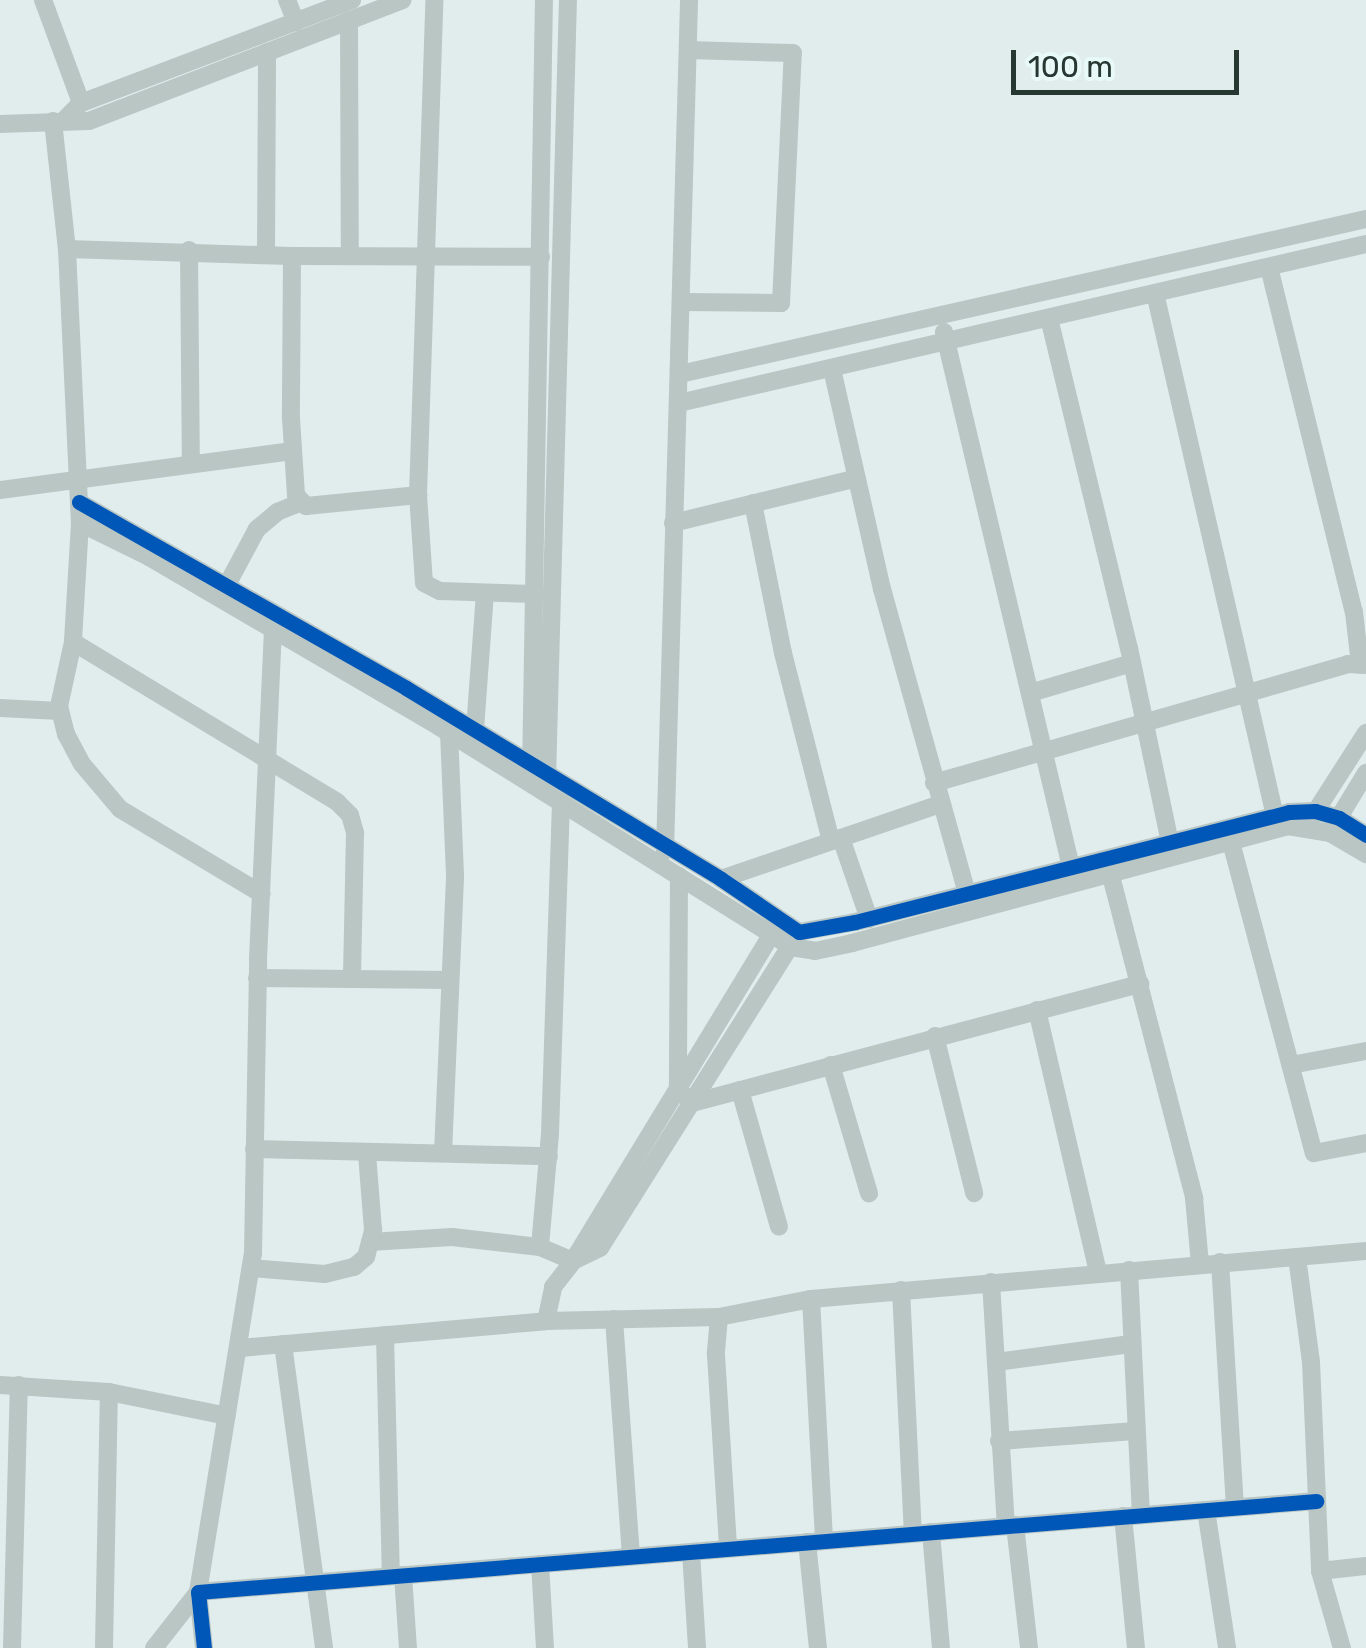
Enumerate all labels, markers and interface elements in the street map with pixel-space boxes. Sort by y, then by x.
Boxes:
scale bar [1016,30,1244,92]
text: 100 m [1028,49,1113,85]

